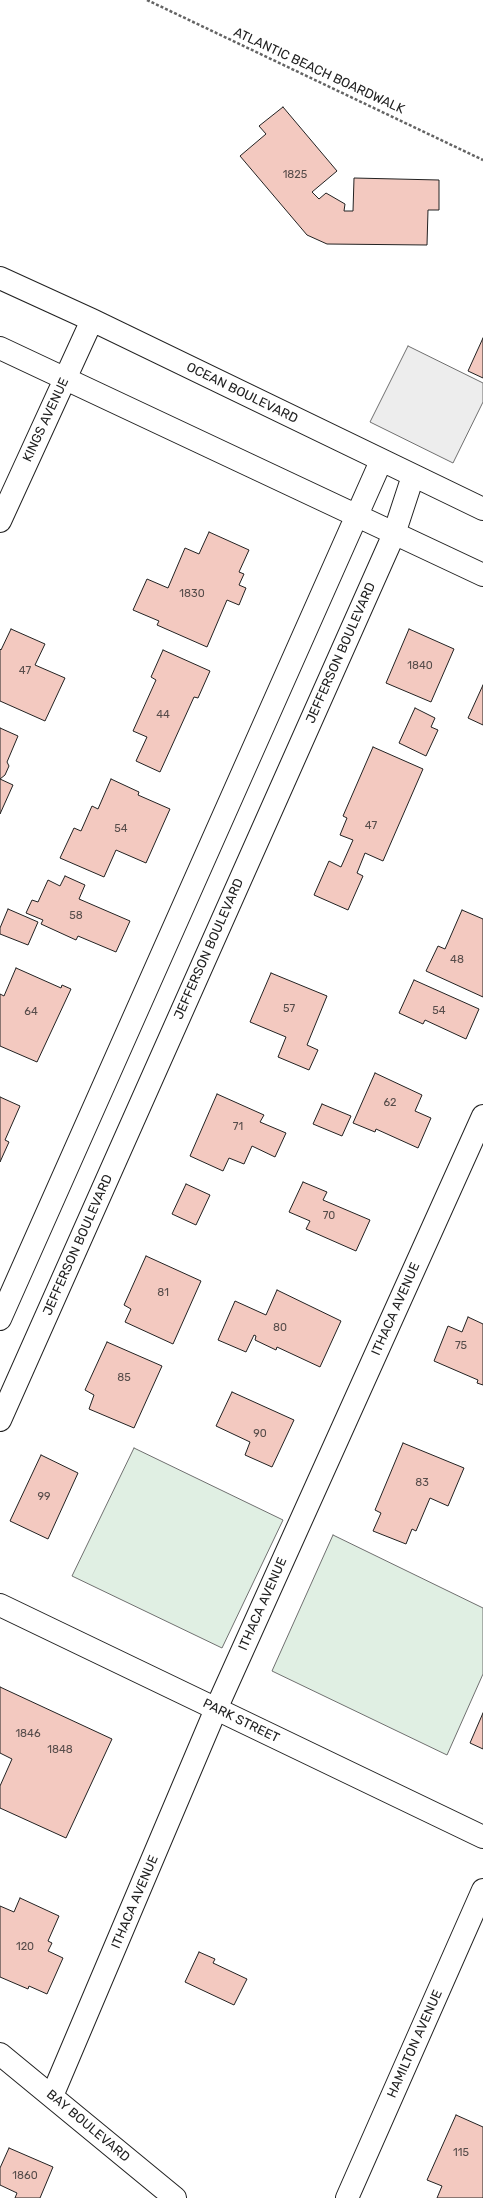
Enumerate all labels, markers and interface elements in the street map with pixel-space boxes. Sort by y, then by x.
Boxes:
street label: ATLANTIC BEACH BOARDWALK [231,24,407,118]
house number: 1825 [283,168,307,182]
street label: OCEAN BOULEVARD [184,359,300,427]
street label: KINGS AVENUE [20,375,72,465]
street label: JEFFERSON BOULEVARD [303,580,379,726]
house number: 1830 [179,587,205,601]
house number: 1840 [407,659,433,673]
house number: 47 [19,664,31,678]
house number: 44 [156,708,170,722]
house number: 47 [365,819,377,833]
house number: 54 [114,822,128,836]
street label: JEFFERSON BOULEVARD [171,876,247,1022]
house number: 58 [69,909,83,923]
house number: 48 [450,953,464,967]
house number: 57 [283,1002,295,1016]
house number: 54 [432,1004,446,1018]
house number: 64 [24,1005,38,1019]
house number: 62 [383,1096,397,1110]
house number: 71 [233,1120,243,1134]
street label: JEFFERSON BOULEVARD [40,1172,116,1318]
house number: 70 [323,1209,335,1223]
street label: ITHACA AVENUE [369,1260,423,1358]
house number: 81 [157,1286,169,1300]
house number: 80 [273,1321,287,1335]
house number: 75 [455,1339,467,1353]
house number: 85 [117,1371,131,1385]
house number: 90 [253,1427,267,1441]
house number: 83 [415,1476,429,1490]
house number: 99 [37,1490,51,1504]
street label: ITHACA AVENUE [236,1555,290,1653]
street label: PARK STREET [200,1696,282,1746]
house number: 1846 [15,1727,41,1741]
house number: 1848 [47,1743,73,1757]
street label: ITHACA AVENUE [108,1853,162,1951]
house number: 120 [16,1940,34,1954]
street label: HAMILTON AVENUE [384,1988,446,2100]
street label: BAY BOULEVARD [43,2087,133,2165]
house number: 115 [453,2146,469,2160]
house number: 1860 [12,2169,38,2183]

